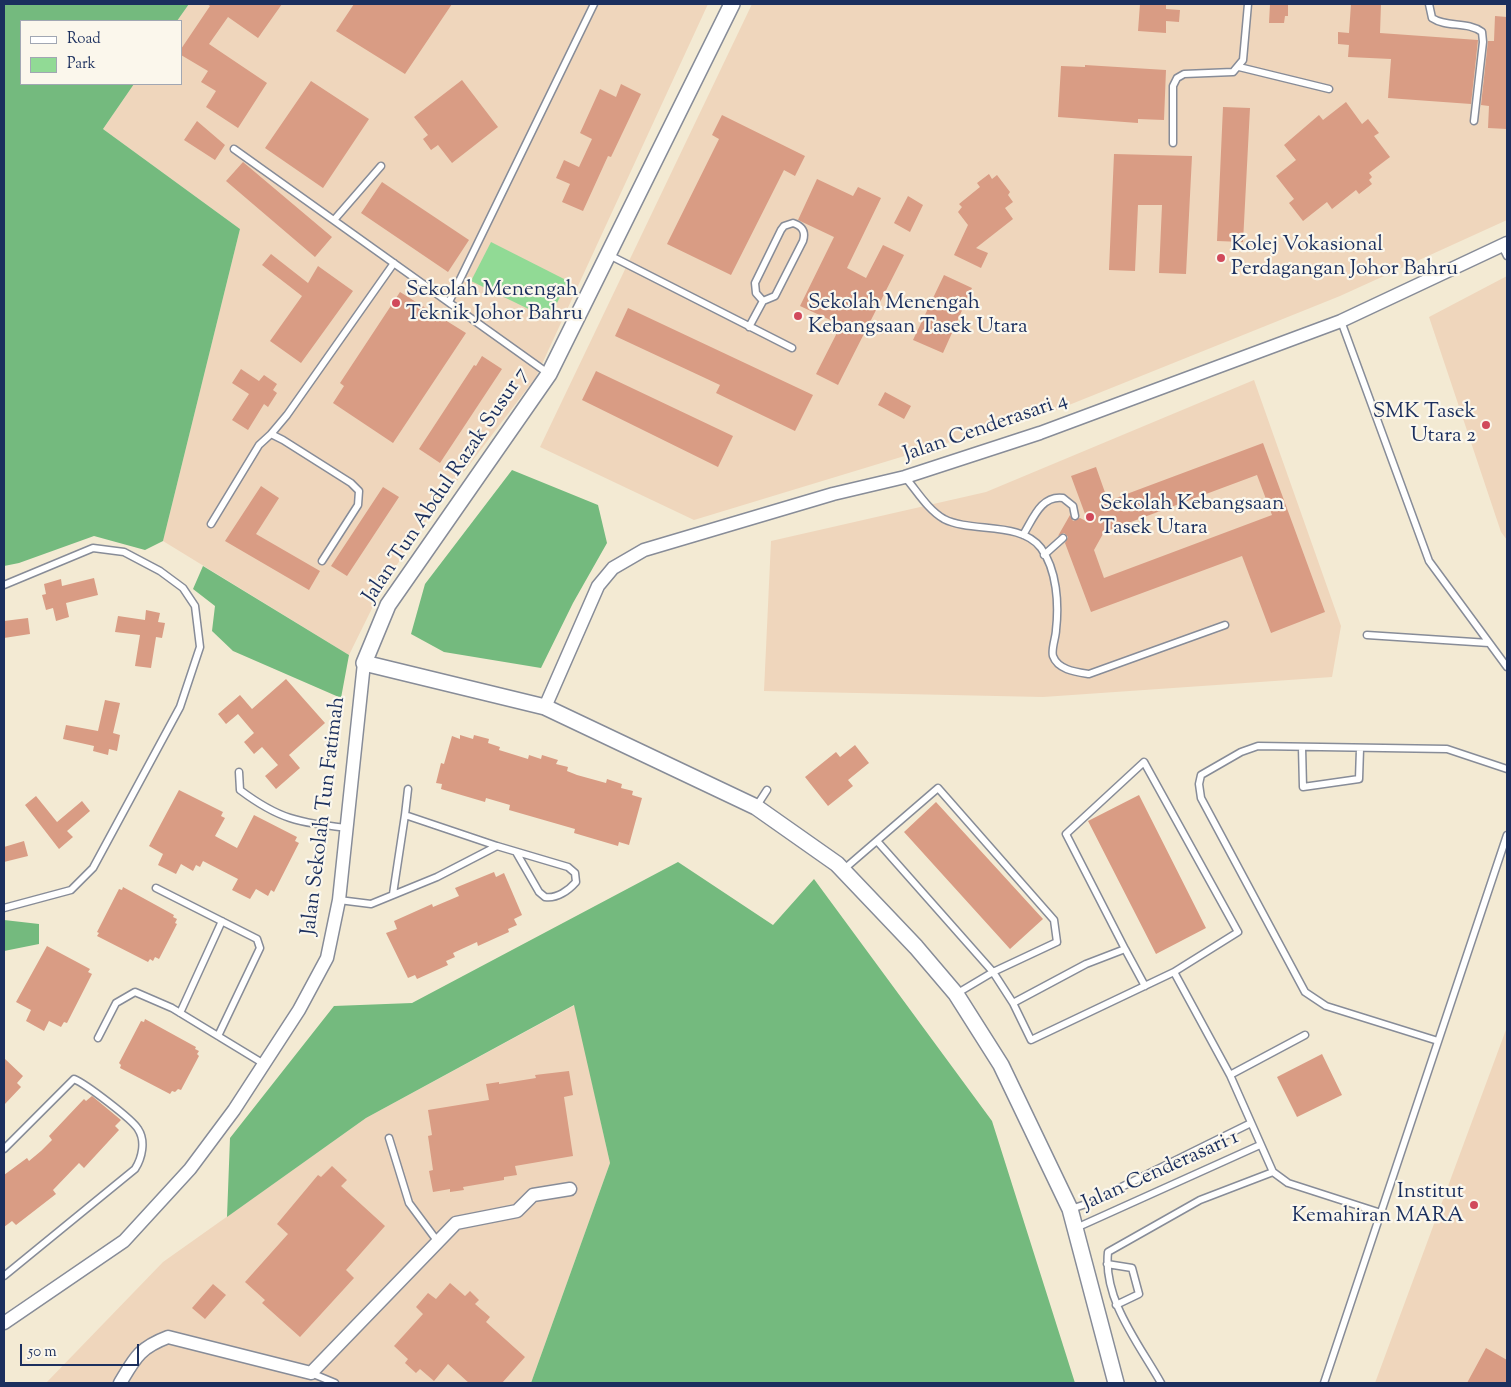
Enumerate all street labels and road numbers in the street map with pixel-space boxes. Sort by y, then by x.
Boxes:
street label: Jalan Tun Abdul Razak Susur 7 [359,363,535,609]
street label: Jalan Cenderasari 4 [901,389,1071,469]
street label: Jalan Sekolah Tun Fatimah [298,695,352,937]
street label: Jalan Cenderasari 1 [1079,1126,1243,1218]

